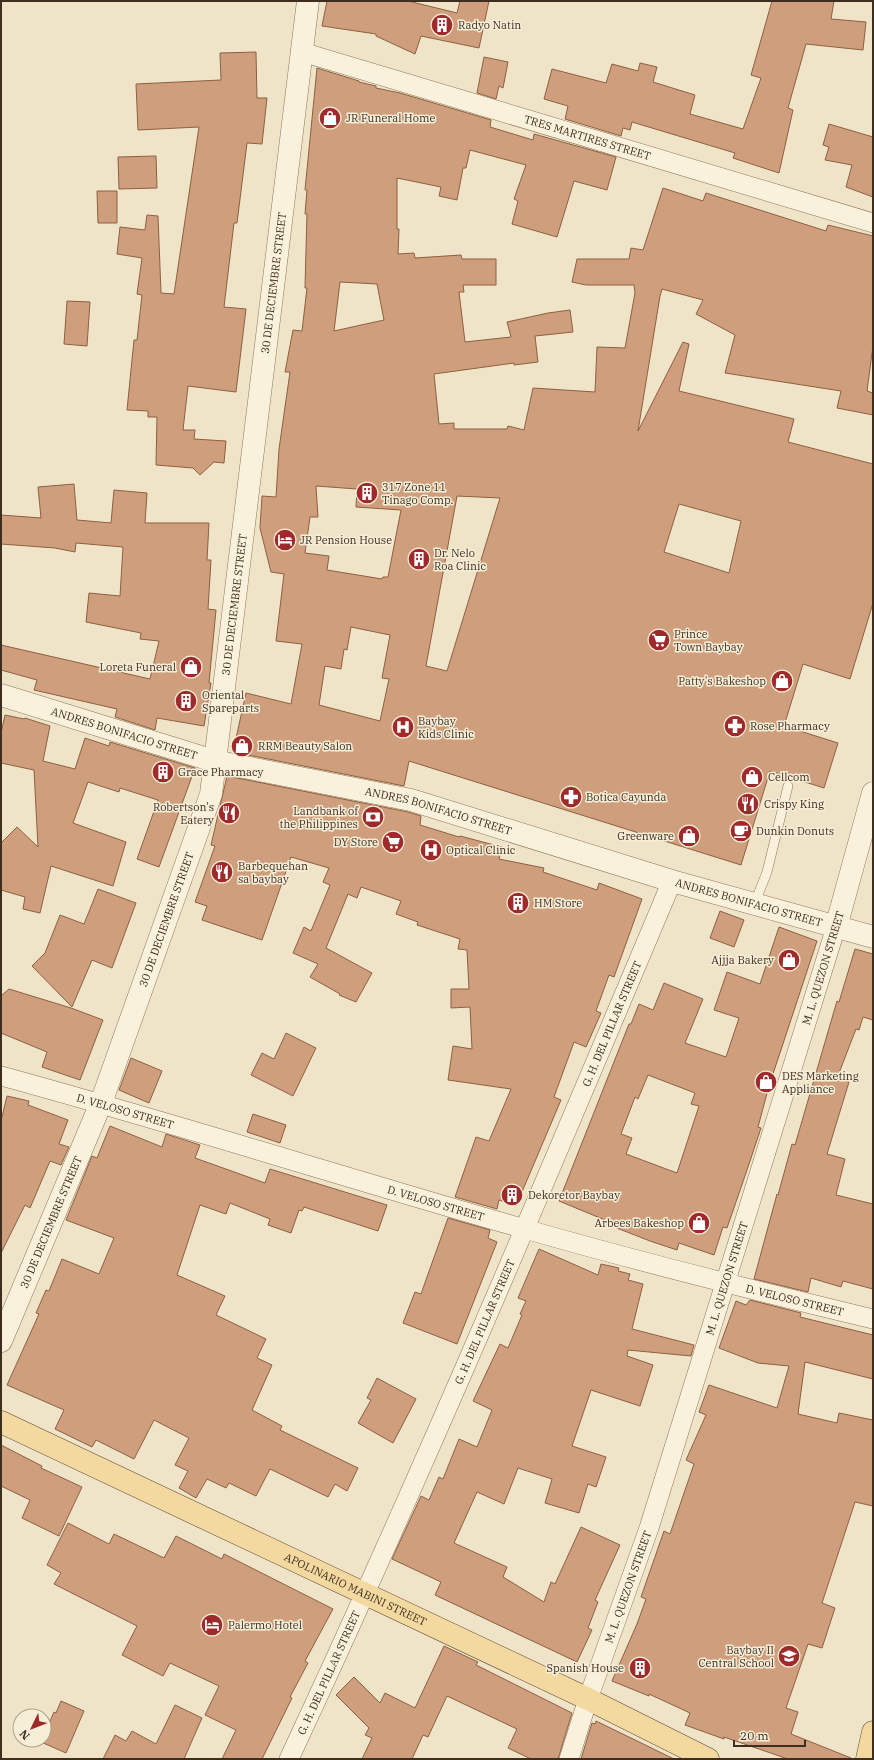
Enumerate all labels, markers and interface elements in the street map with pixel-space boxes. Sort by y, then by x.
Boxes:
building icon: Radyo Natin [429,12,455,38]
place label: Radyo Natin [458,18,521,32]
shop icon: JR Funeral Home [317,105,343,131]
place label: JR Funeral Home [346,111,435,125]
street label: TRES MARTIRES STREET [522,112,653,163]
street label: 30 DE DECIEMBRE STREET [258,211,289,354]
building icon: 317 Zone 11 Tinago Comp. [354,480,380,506]
place label: 317 Zone 11 Tinago Comp. [382,480,453,507]
hotel icon: JR Pension House [272,527,298,553]
street label: 30 DE DECIEMBRE STREET [219,533,250,676]
place label: JR Pension House [300,533,392,547]
building icon: Dr. Nelo Roa Clinic [406,546,432,572]
place label: Dr. Nelo Roa Clinic [434,546,486,573]
supermarket icon: Prince Town Baybay [646,627,672,653]
place label: Prince Town Baybay [674,627,743,654]
shop icon: Loreta Funeral [178,654,204,680]
place label: Loreta Funeral [100,660,176,674]
shop icon: Patty's Bakeshop [769,668,795,694]
place label: Patty's Bakeshop [678,674,766,688]
building icon: Oriental Spareparts [173,688,199,714]
place label: Oriental Spareparts [202,688,259,715]
street label: ANDRES BONIFACIO STREET [49,704,199,762]
pharmacy icon: Rose Pharmacy [722,713,748,739]
hospital icon: Baybay Kids Clinic [390,714,416,740]
place label: Baybay Kids Clinic [418,714,474,741]
place label: Rose Pharmacy [750,719,830,733]
shop icon: RRM Beauty Salon [229,733,255,759]
place label: RRM Beauty Salon [258,739,352,753]
building icon: Grace Pharmacy [150,759,176,785]
shop icon: Cellcom [739,764,765,790]
place label: Grace Pharmacy [178,765,264,779]
place label: Cellcom [768,770,810,784]
street label: ANDRES BONIFACIO STREET [364,784,514,838]
pharmacy icon: Botica Cayunda [558,784,584,810]
place label: Botica Cayunda [586,790,666,804]
restaurant icon: Crispy King [735,791,761,817]
place label: Crispy King [764,797,824,811]
place label: Robertson's Eatery [153,800,214,827]
restaurant icon: Robertson's Eatery [216,800,242,826]
place label: Landbank of the Philippines [280,804,359,831]
bank icon: Landbank of the Philippines [360,804,386,830]
cafe icon: Dunkin Donuts [728,818,754,844]
shop icon: Greenware [676,823,702,849]
place label: Dunkin Donuts [756,824,834,838]
supermarket icon: DY Store [380,829,406,855]
place label: Greenware [617,829,674,843]
place label: DY Store [334,835,378,849]
hospital icon: Optical Clinic [418,837,444,863]
place label: Optical Clinic [446,843,516,857]
street label: 30 DE DECIEMBRE STREET [136,850,197,989]
restaurant icon: Barbequehan sa baybay [209,859,235,885]
place label: Barbequehan sa baybay [238,859,308,886]
street label: ANDRES BONIFACIO STREET [674,875,824,930]
building icon: HM Store [505,890,531,916]
place label: HM Store [534,896,582,910]
street label: M. L. QUEZON STREET [799,909,847,1027]
shop icon: Ajjja Bakery [776,947,802,973]
place label: Ajjja Bakery [711,953,774,967]
street label: G. H. DEL PILLAR STREET [579,959,644,1089]
shop icon: DES Marketing Appliance [753,1069,779,1095]
place label: DES Marketing Appliance [782,1069,859,1096]
street label: D. VELOSO STREET [75,1090,175,1132]
street label: 30 DE DECIEMBRE STREET [17,1154,85,1290]
street label: D. VELOSO STREET [386,1182,486,1224]
building icon: Dekoretor Baybay [499,1182,525,1208]
place label: Dekoretor Baybay [528,1188,620,1202]
shop icon: Arbees Bakeshop [686,1210,712,1236]
place label: Arbees Bakeshop [594,1216,684,1230]
street label: M. L. QUEZON STREET [702,1220,751,1337]
street label: G. H. DEL PILLAR STREET [451,1257,518,1386]
street label: D. VELOSO STREET [744,1281,845,1319]
street label: M. L. QUEZON STREET [602,1529,654,1645]
street label: APOLINARIO MABINI STREET [282,1550,429,1629]
street label: G. H. DEL PILLAR STREET [294,1609,363,1737]
hotel icon: Palermo Hotel [199,1612,225,1638]
place label: Palermo Hotel [228,1618,302,1632]
place label: Baybay II Central School [699,1643,774,1670]
school or university icon: Baybay II Central School [776,1643,802,1669]
building icon: Spanish House [627,1655,653,1681]
place label: Spanish House [547,1661,624,1675]
north arrow [12,1708,52,1748]
scale bar [734,1722,805,1748]
text: N [16,1727,33,1743]
text: 20 m [740,1728,769,1743]

